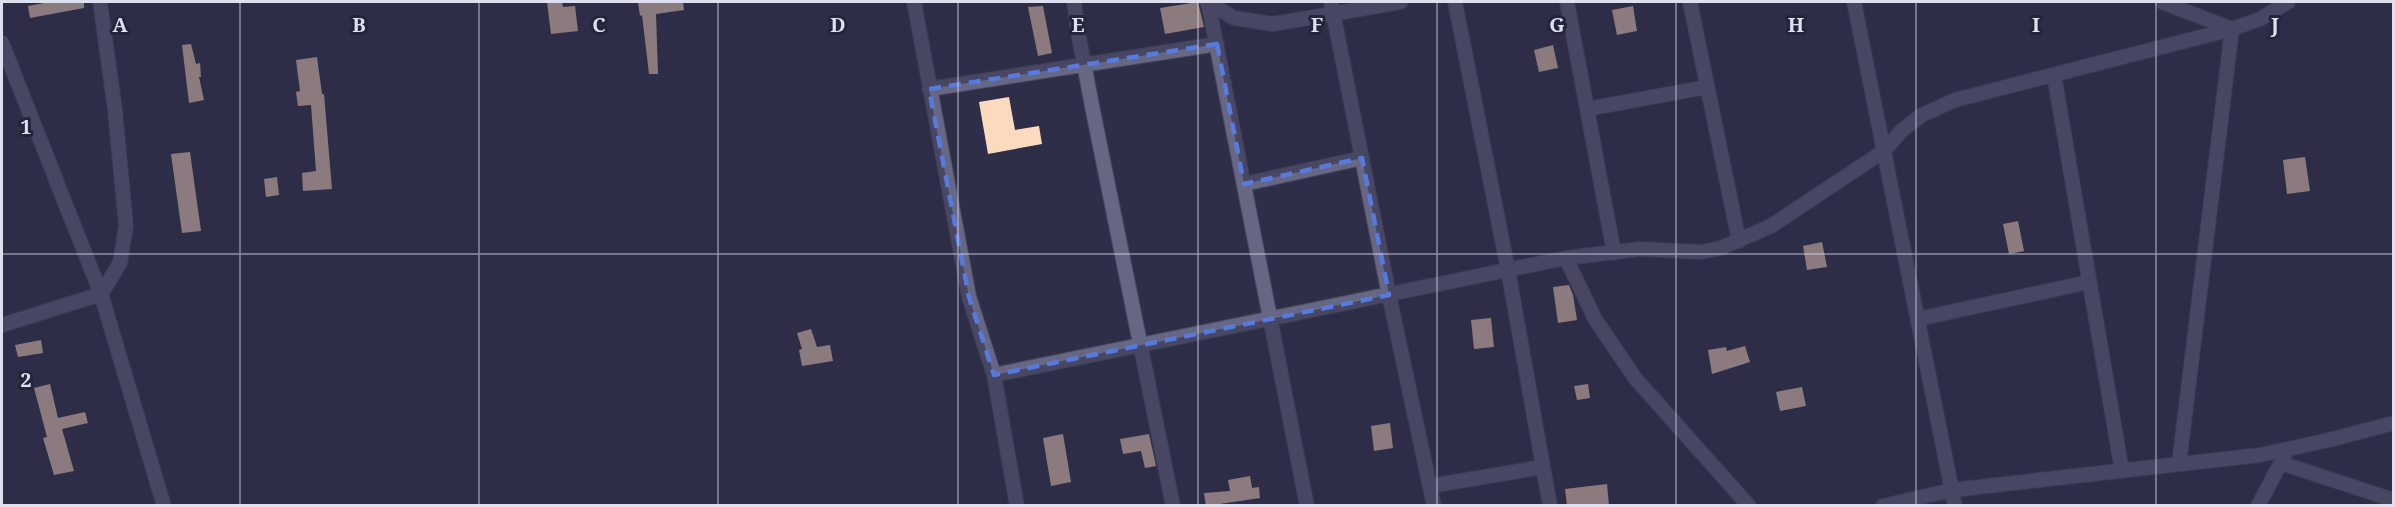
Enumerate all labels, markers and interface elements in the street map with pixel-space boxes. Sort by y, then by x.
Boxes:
text: A [112,11,128,38]
text: B [352,11,366,38]
text: C [592,11,606,38]
text: D [830,11,846,38]
text: E [1071,11,1085,38]
text: F [1311,11,1323,38]
text: G [1549,11,1565,38]
text: H [1788,11,1804,38]
text: I [2032,11,2040,38]
text: J [2270,11,2279,38]
text: 1 [20,113,32,140]
text: 2 [20,366,32,393]

